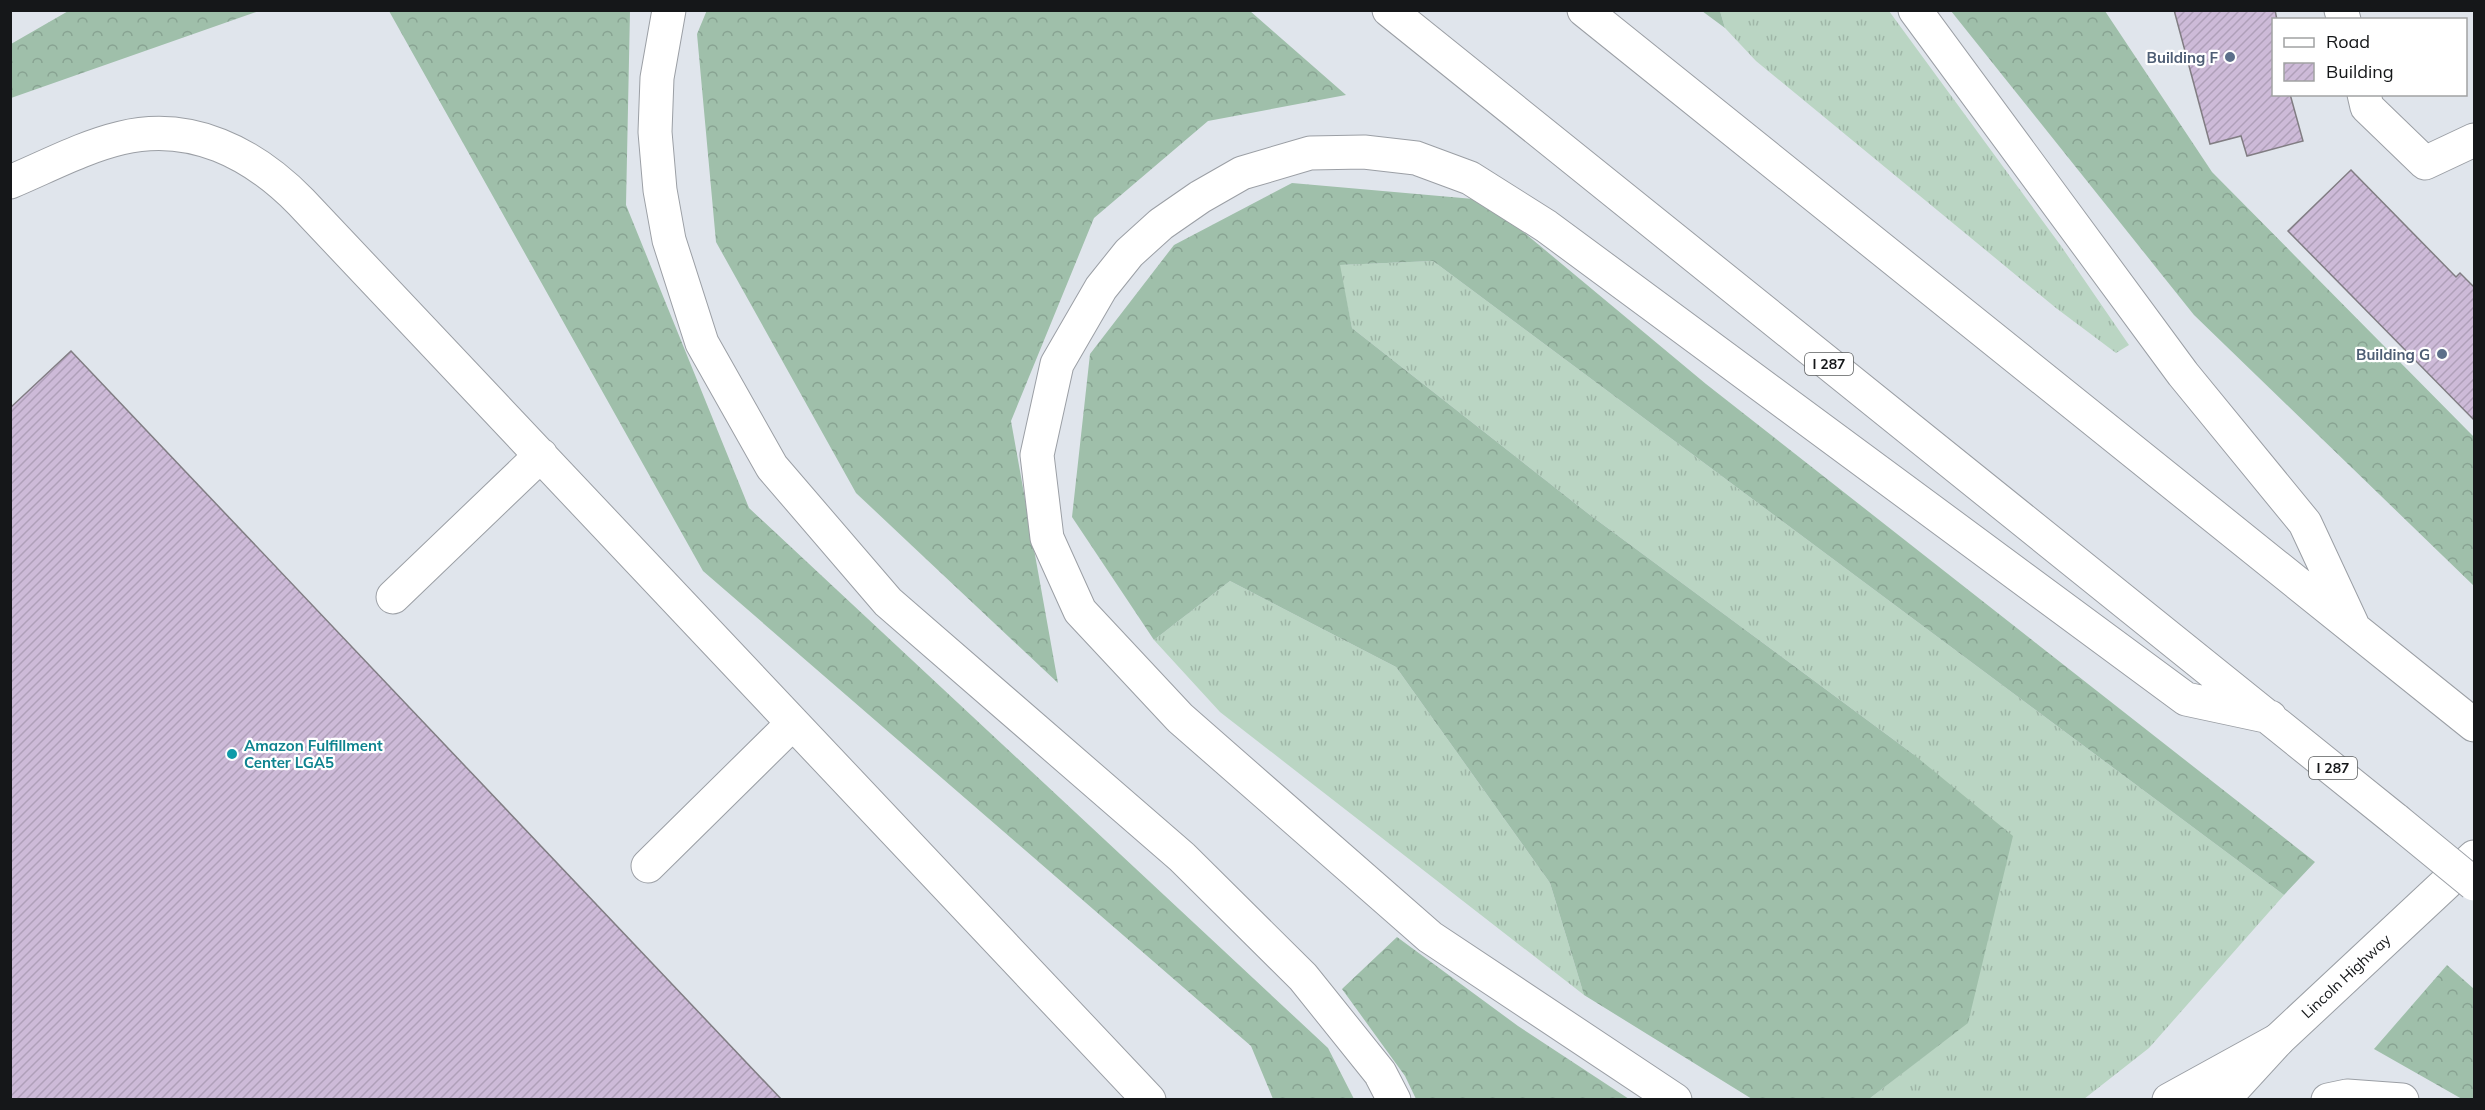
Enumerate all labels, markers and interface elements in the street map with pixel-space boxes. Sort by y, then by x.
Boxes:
legend [2272,18,2467,96]
text: Road [2326,30,2370,53]
place label: Building F [2147,48,2218,67]
marker: Building F [2223,50,2237,64]
text: Building [2326,60,2394,83]
place label: Building G [2356,345,2430,364]
marker: Building G [2435,347,2449,361]
road number: I 287 [1805,353,1853,375]
place label: Amazon Fulfillment Center LGA5 [244,736,383,772]
marker: Amazon Fulfillment Center LGA5 [225,747,239,761]
road number: I 287 [2309,757,2357,779]
street label: Lincoln Highway [2297,930,2395,1022]

